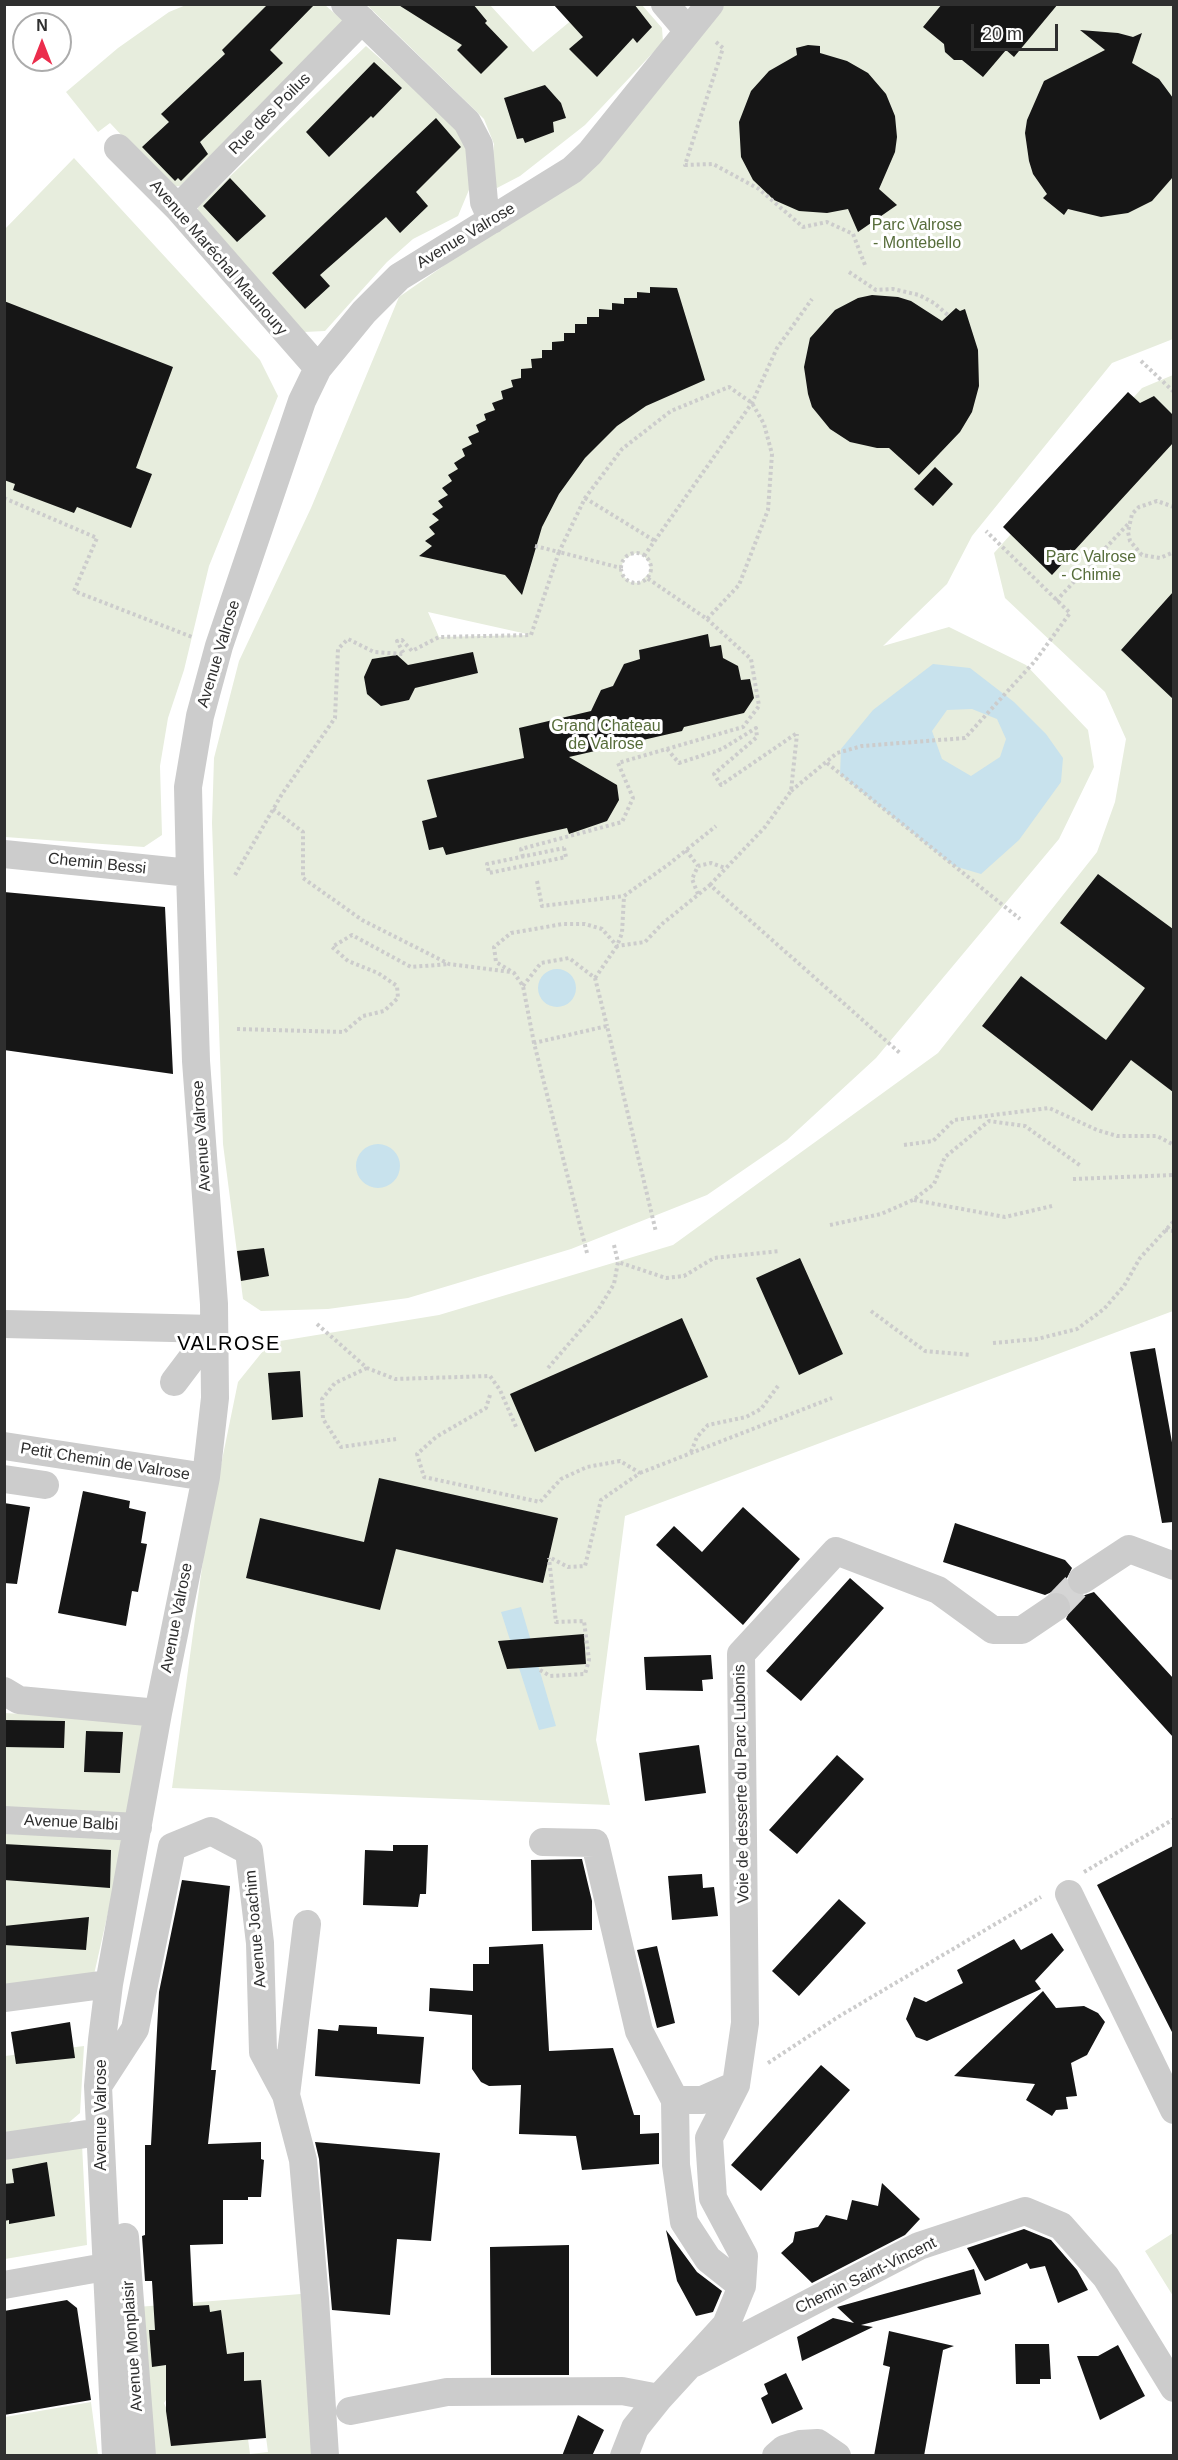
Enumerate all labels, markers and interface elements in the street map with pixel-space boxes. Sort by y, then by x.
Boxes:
north arrow [12,12,72,72]
scale bar [974,12,1061,50]
text: N [36,17,48,34]
text: 20 m [982,24,1022,44]
street label: Rue des Poilus [225,69,315,159]
street label: Avenue Maréchal Maunoury [145,176,291,340]
street label: Avenue Valrose [413,199,519,273]
park label: Parc Valrose - Montebello [872,216,962,254]
park label: Parc Valrose - Chimie [1046,548,1136,586]
street label: Avenue Valrose [194,598,244,710]
park label: Grand Chateau de Valrose [551,717,661,755]
street label: Chemin Bessi [47,849,147,879]
street label: Avenue Valrose [189,1080,215,1192]
district label: VALROSE [177,1332,281,1356]
street label: Petit Chemin de Valrose [19,1439,191,1485]
street label: Avenue Valrose [157,1561,197,1675]
street label: Voie de desserte du Parc Lubonis [730,1664,754,1904]
street label: Avenue Balbi [24,1811,118,1835]
street label: Avenue Joachim [241,1869,271,1989]
street label: Avenue Valrose [92,2059,112,2171]
street label: Chemin Saint-Vincent [792,2234,940,2318]
street label: Avenue Monplaisir [119,2280,147,2412]

